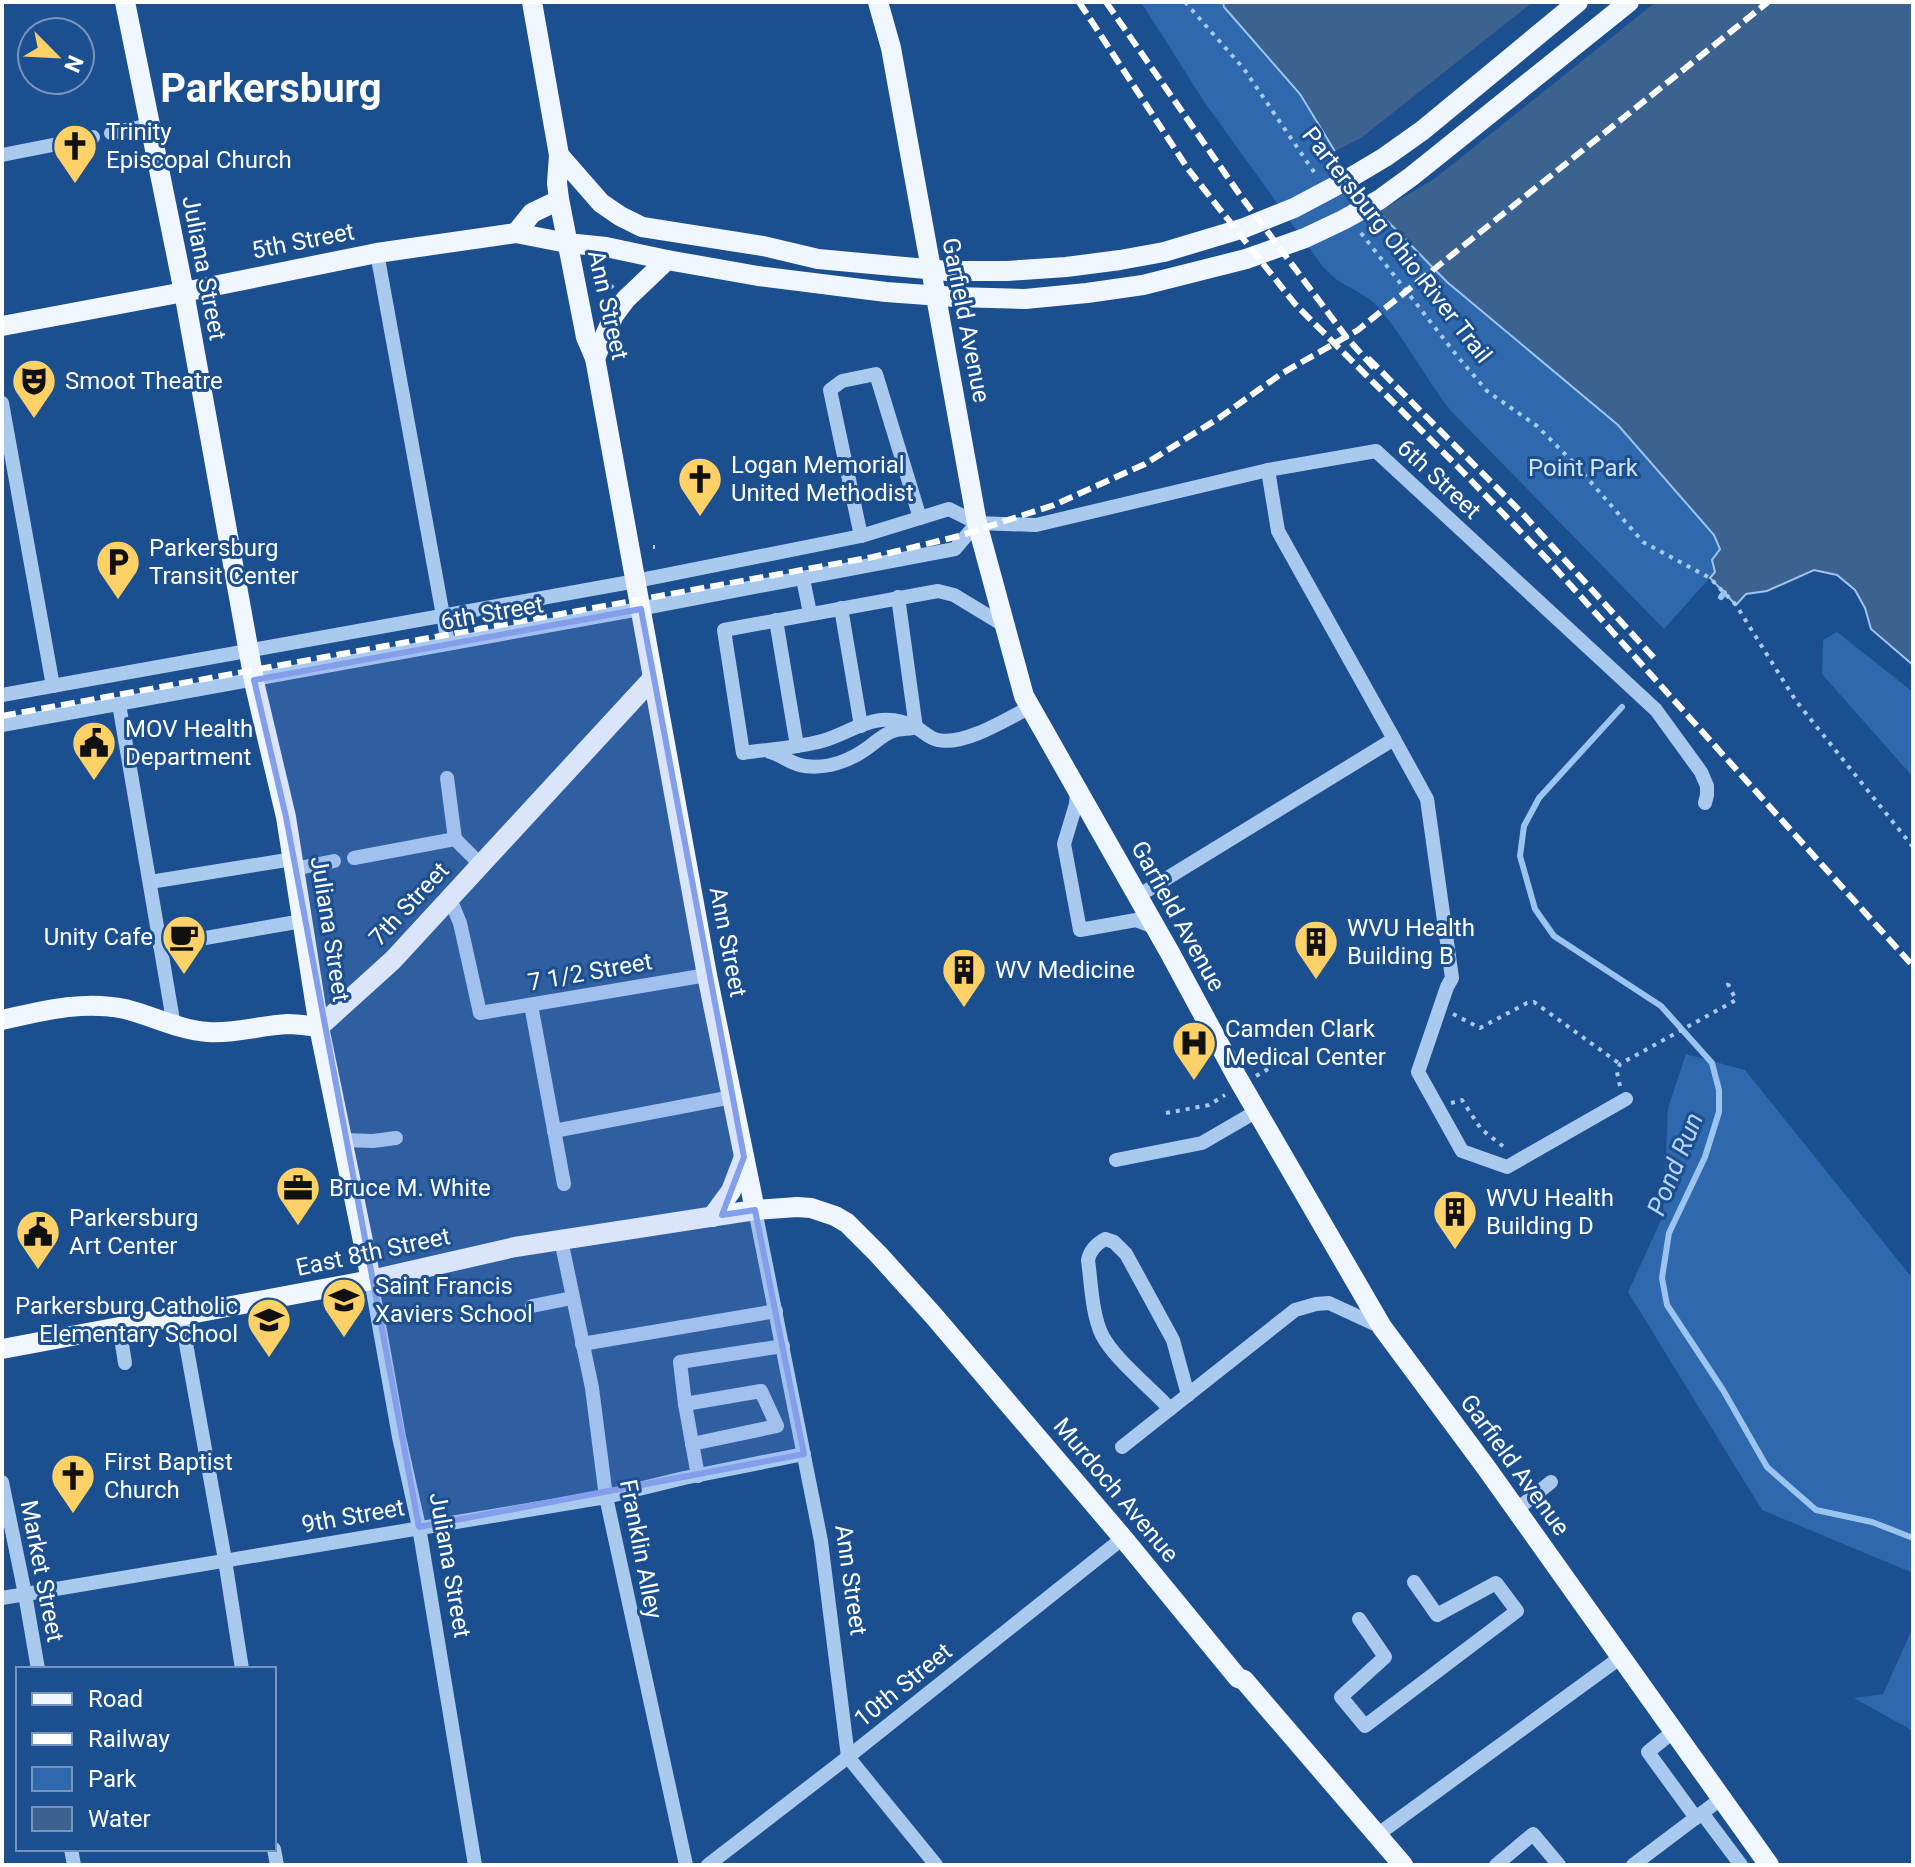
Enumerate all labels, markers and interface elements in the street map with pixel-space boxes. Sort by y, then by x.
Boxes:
north arrow [16,16,96,96]
text: N [59,52,88,76]
district label: Parkersburg [160,65,382,112]
place label: Trinity Episcopal Church [106,118,292,174]
church icon: Trinity Episcopal Church [51,122,99,185]
street label: Partersburg Ohio River Trail [1296,122,1498,368]
street label: Juliana Street [176,193,232,343]
street label: 5th Street [249,217,357,265]
street label: Garfield Avenue [936,235,996,405]
street label: Ann Street [582,248,634,363]
theatre icon: Smoot Theatre [10,357,58,420]
place label: Smoot Theatre [65,367,223,395]
street label: 6th Street [1391,433,1487,525]
place label: Logan Memorial United Methodist [731,451,914,507]
park label: Point Park [1528,454,1639,482]
church icon: Logan Memorial United Methodist [676,455,724,518]
place label: Parkersburg Transit Center [149,534,299,590]
parking icon: Parkersburg Transit Center [94,538,142,601]
street label: 6th Street [438,590,546,636]
place label: MOV Health Department [125,715,253,771]
public building icon: MOV Health Department [70,719,118,782]
street label: Garfield Avenue [1125,836,1231,996]
street label: Juliana Street [305,854,355,1004]
street label: 7th Street [363,856,455,952]
street label: Ann Street [704,885,752,1000]
cafe icon: Unity Cafe [160,913,208,976]
place label: WVU Health Building B [1347,914,1475,970]
building icon: WVU Health Building B [1292,918,1340,981]
place label: Unity Cafe [44,923,153,951]
building icon: WV Medicine [940,946,988,1009]
street label: 7 1/2 Street [526,947,654,997]
place label: WV Medicine [995,956,1135,984]
place label: Camden Clark Medical Center [1225,1015,1386,1071]
hospital icon: Camden Clark Medical Center [1170,1019,1218,1082]
water label: Pond Run [1641,1108,1709,1220]
office icon: Bruce M. White [274,1164,322,1227]
place label: Bruce M. White [329,1174,491,1202]
place label: WVU Health Building D [1486,1184,1614,1240]
building icon: WVU Health Building D [1431,1188,1479,1251]
place label: Parkersburg Art Center [69,1204,198,1260]
public building icon: Parkersburg Art Center [14,1208,62,1271]
street label: East 8th Street [293,1222,453,1282]
place label: Saint Francis Xaviers School [375,1272,533,1328]
school or university icon: Saint Francis Xaviers School [320,1276,368,1339]
place label: Parkersburg Catholic Elementary School [15,1292,238,1348]
school or university icon: Parkersburg Catholic Elementary School [245,1296,293,1359]
street label: Garfield Avenue [1454,1389,1576,1541]
street label: Murdoch Avenue [1048,1412,1184,1568]
place label: First Baptist Church [104,1448,233,1504]
church icon: First Baptist Church [49,1452,97,1515]
street label: Franklin Alley [614,1477,668,1622]
street label: Juliana Street [423,1490,477,1640]
street label: 9th Street [299,1493,407,1539]
street label: Market Street [15,1498,70,1644]
street label: Ann Street [829,1523,873,1637]
street label: 10th Street [849,1637,958,1733]
legend [16,1667,276,1851]
text: Road [88,1685,143,1713]
text: Railway [88,1725,170,1753]
text: Park [88,1765,137,1793]
text: Water [88,1805,151,1833]

